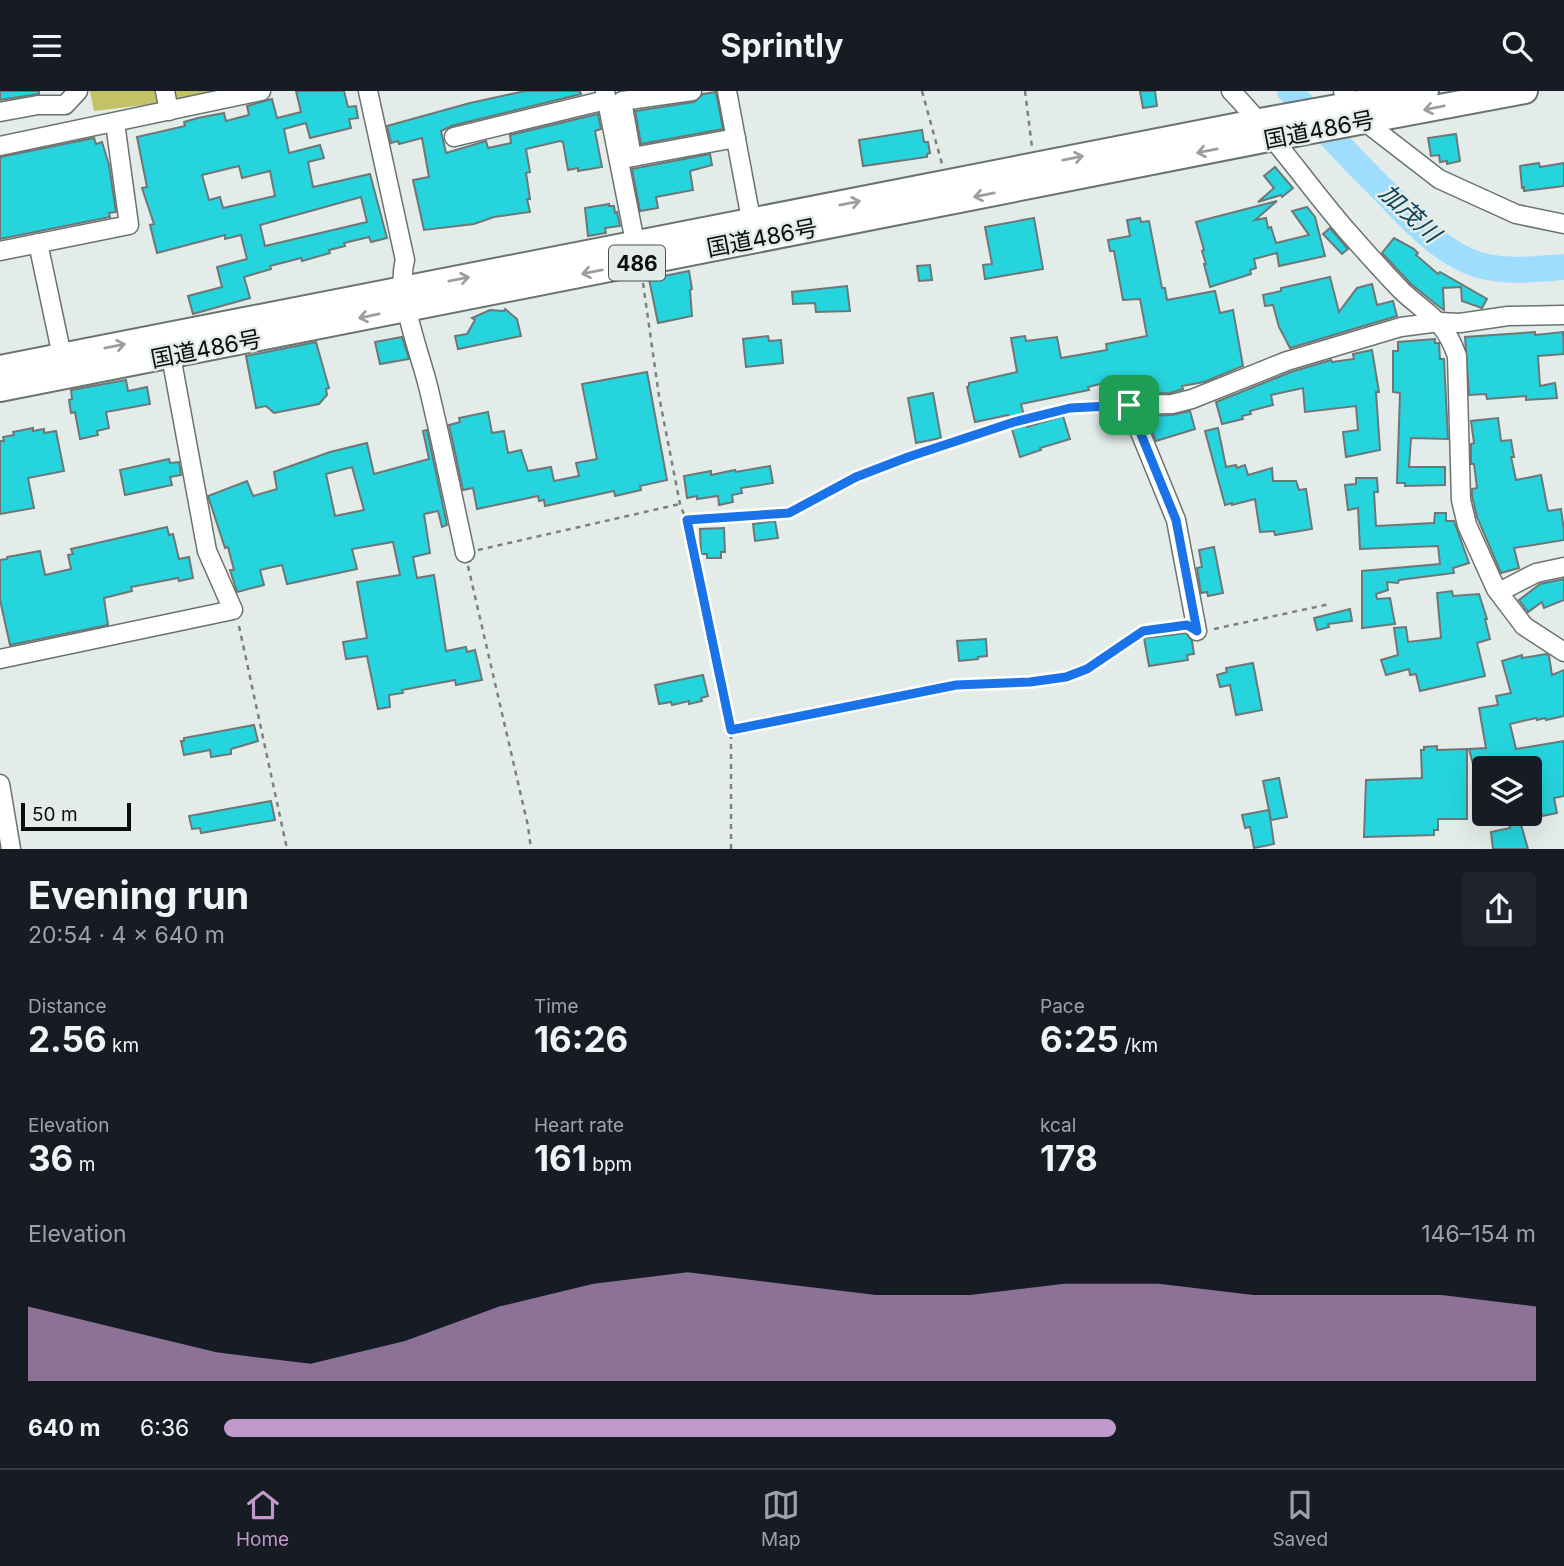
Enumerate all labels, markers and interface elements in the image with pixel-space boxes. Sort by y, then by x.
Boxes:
text: Sprintly [720,26,844,65]
icon: menu [28,27,66,65]
icon: search [1498,27,1536,65]
one-way arrow [1423,102,1446,116]
street label: 国道486号 [1261,106,1377,154]
one-way arrow [1196,145,1219,159]
one-way arrow [1061,151,1084,164]
water label: 加茂川 [1374,178,1448,250]
one-way arrow [973,189,996,202]
one-way arrow [838,195,861,209]
street label: 国道486号 [704,214,820,262]
road number: 486 [609,245,665,281]
one-way arrow [581,265,604,279]
one-way arrow [447,272,470,285]
one-way arrow [358,310,381,324]
street label: 国道486号 [148,325,264,373]
one-way arrow [103,339,126,352]
pin [1099,375,1159,435]
icon: arrive [1110,386,1148,424]
map controls [1472,756,1542,826]
button: layers [1472,756,1542,826]
scale bar [21,799,131,831]
text: 50 m [32,803,78,826]
text: Evening run [28,872,249,918]
button: share [1462,872,1536,946]
text: 20:54 · 4 × 640 m [28,921,225,949]
text: Distance [28,995,106,1018]
text: Time [534,995,579,1018]
text: Pace [1040,995,1085,1018]
text: 2.56 [28,1018,107,1060]
text: 16:26 [534,1018,628,1060]
text: 6:25 [1040,1018,1119,1060]
text: km [107,1034,139,1057]
text: /km [1119,1034,1158,1057]
text: Elevation [28,1114,109,1137]
text: Heart rate [534,1114,624,1137]
text: kcal [1040,1114,1076,1137]
text: 36 [28,1137,73,1179]
text: 161 [534,1137,587,1179]
text: 178 [1040,1137,1098,1179]
text: m [73,1153,95,1176]
text: bpm [587,1153,632,1176]
text: Elevation [28,1220,127,1248]
text: 146–154 m [1421,1220,1536,1248]
text: 640 m [28,1414,100,1442]
text: 6:36 [140,1414,189,1442]
tab: Home [236,1486,289,1551]
tab: Map [761,1486,801,1551]
tab: Saved [1272,1486,1328,1551]

